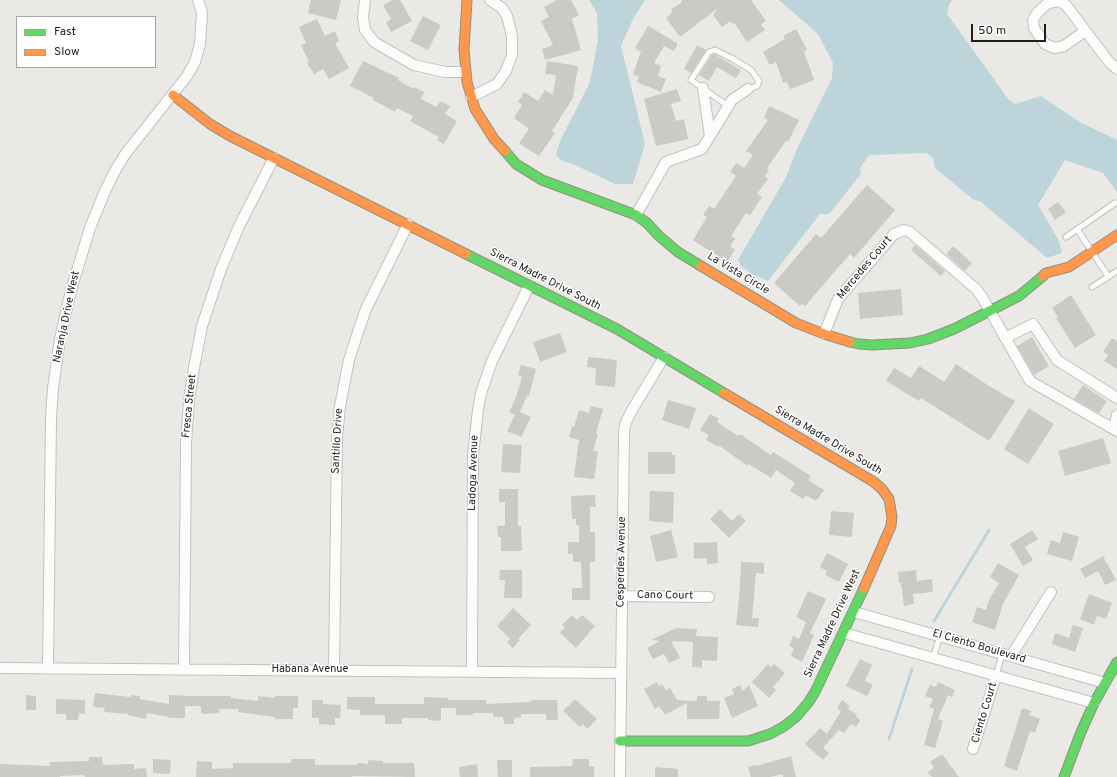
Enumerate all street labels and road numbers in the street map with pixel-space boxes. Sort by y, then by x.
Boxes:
street label: Mercedes Court [835,234,895,302]
street label: Sierra Madre Drive South [487,246,603,314]
street label: La Vista Circle [705,250,771,298]
street label: Naranja Drive West [51,270,83,364]
street label: Fresca Street [180,373,200,439]
street label: Sierra Madre Drive South [772,404,884,478]
street label: Santillo Drive [330,408,346,474]
street label: Ladoga Avenue [466,435,482,511]
street label: Cesperdes Avenue [615,516,629,608]
street label: Sierra Madre Drive West [802,568,864,680]
street label: Cano Court [637,589,693,603]
street label: El Ciento Boulevard [931,627,1027,667]
street label: Habana Avenue [272,663,348,677]
street label: Ciento Court [969,681,1001,745]

